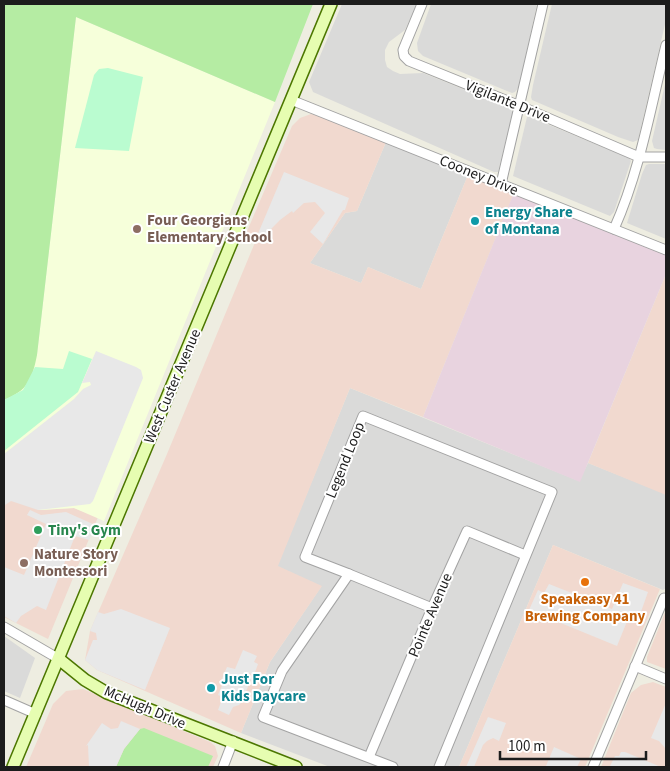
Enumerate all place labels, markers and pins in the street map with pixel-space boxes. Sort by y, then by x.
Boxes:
place label: Energy Share of Montana [485,202,573,240]
place label: Four Georgians Elementary School [147,210,272,248]
marker: Energy Share of Montana [469,215,481,227]
marker: Four Georgians Elementary School [131,223,143,235]
place label: Tiny's Gym [48,520,121,541]
marker: Tiny's Gym [32,524,44,536]
place label: Nature Story Montessori [34,544,118,582]
marker: Nature Story Montessori [18,557,30,569]
marker: Speakeasy 41 Brewing Company [579,576,591,588]
place label: Speakeasy 41 Brewing Company [525,589,645,627]
place label: Just For Kids Daycare [221,669,306,707]
marker: Just For Kids Daycare [205,682,217,694]

